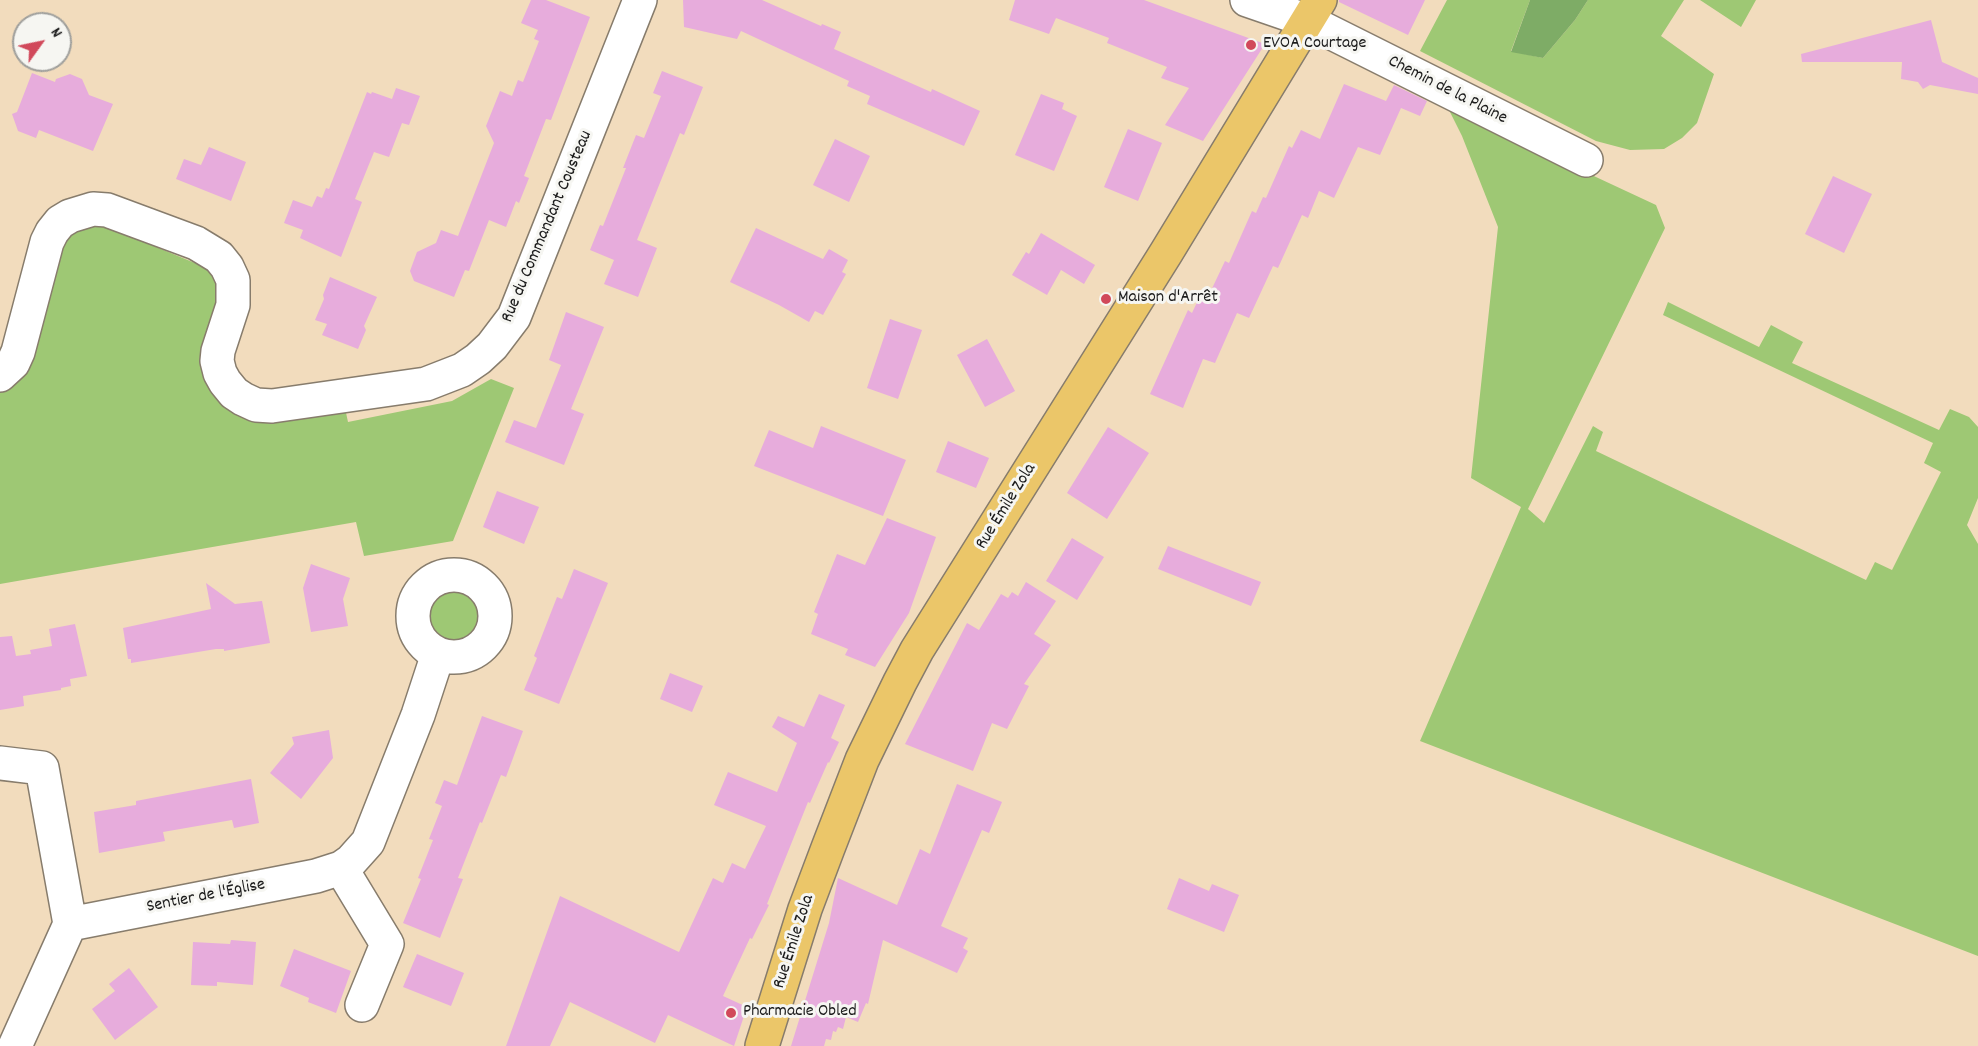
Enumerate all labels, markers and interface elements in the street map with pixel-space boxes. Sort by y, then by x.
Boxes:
north arrow [12,12,72,72]
text: N [44,23,68,43]
place label: EVOA Courtage [1263,34,1366,56]
marker: EVOA Courtage [1244,38,1258,52]
street label: Chemin de la Plaine [1384,52,1510,130]
street label: Rue du Commandant Cousteau [498,128,598,326]
place label: Maison d'Arrêt [1118,288,1218,310]
marker: Maison d'Arrêt [1099,292,1113,306]
street label: Rue Émile Zola [972,460,1042,554]
street label: Sentier de l'Église [145,875,267,919]
street label: Rue Émile Zola [770,892,820,992]
place label: Pharmacie Obled [743,1002,857,1024]
marker: Pharmacie Obled [724,1006,738,1020]

